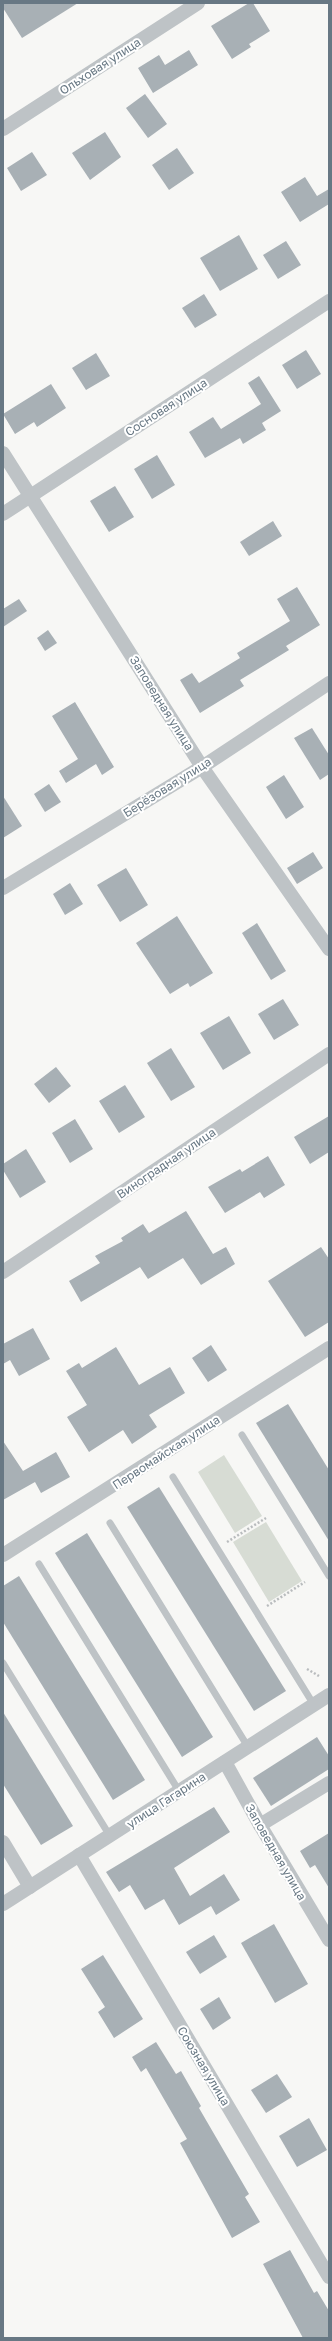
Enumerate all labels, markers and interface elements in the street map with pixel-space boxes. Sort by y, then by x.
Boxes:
street label: Ольховая улица [57,34,143,98]
street label: Сосновая улица [122,375,210,439]
street label: Заповедная улица [127,653,197,753]
street label: Берёзовая улица [120,754,214,820]
street label: Виноградная улица [114,1124,218,1202]
street label: Первомайская улица [109,1412,223,1492]
street label: улица Гагарина [124,1769,208,1831]
street label: Заповедная улица [242,1801,310,1903]
street label: Союзная улица [174,2024,234,2108]

